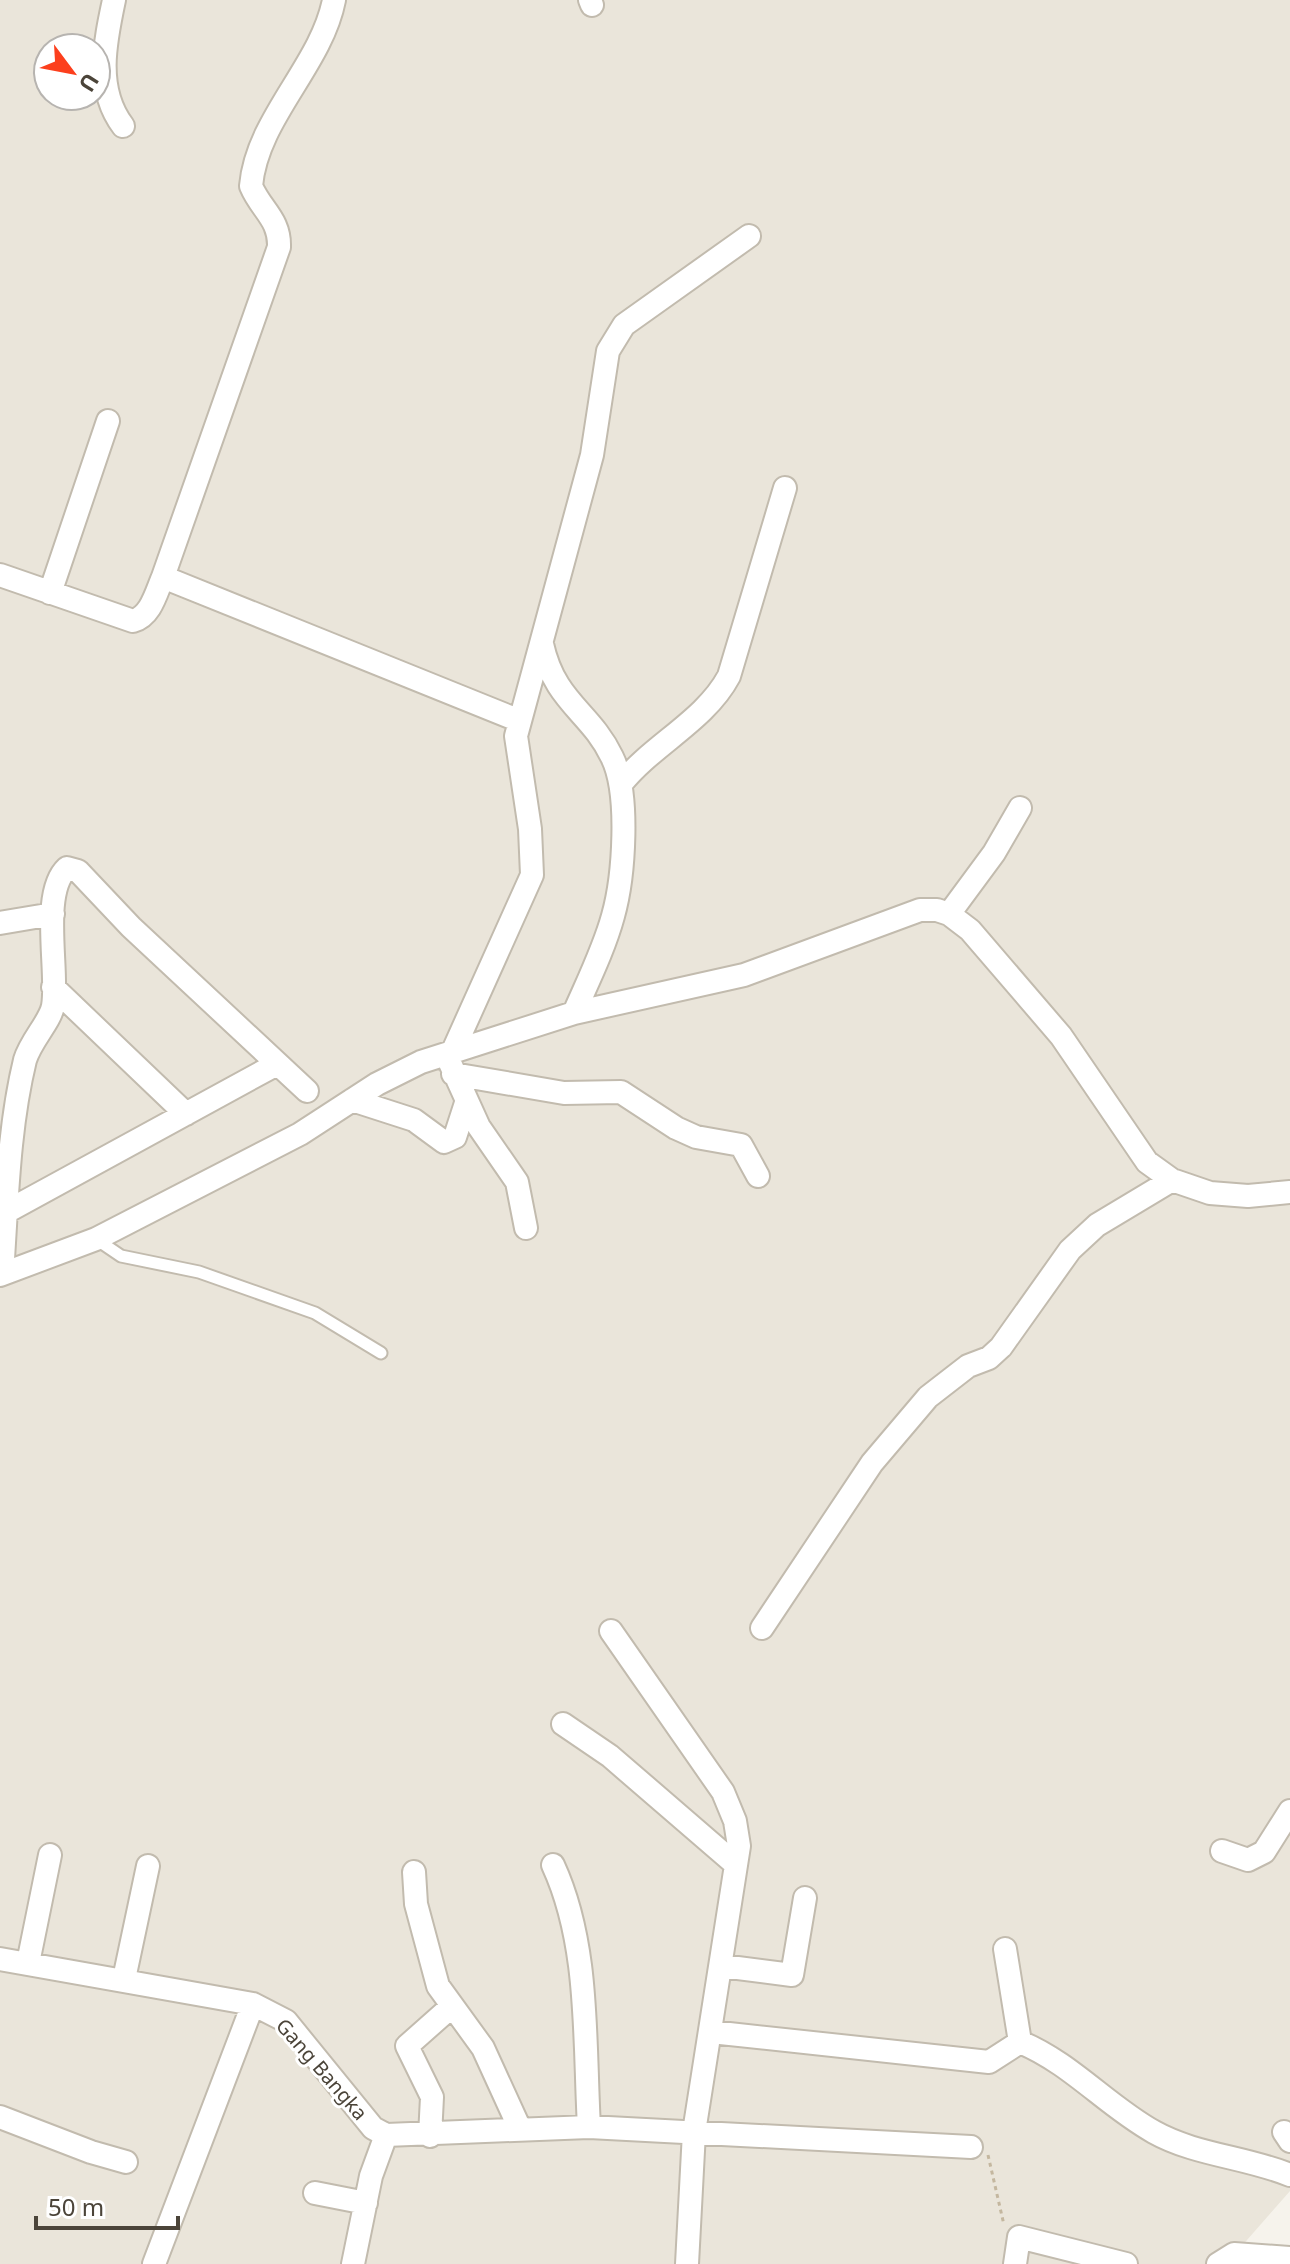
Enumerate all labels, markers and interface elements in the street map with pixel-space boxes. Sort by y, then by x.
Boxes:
north arrow [32,32,112,112]
text: U [73,68,107,98]
street label: Gang Bangka [270,2012,374,2126]
scale bar [36,2180,178,2230]
text: 50 m [48,2190,104,2223]

